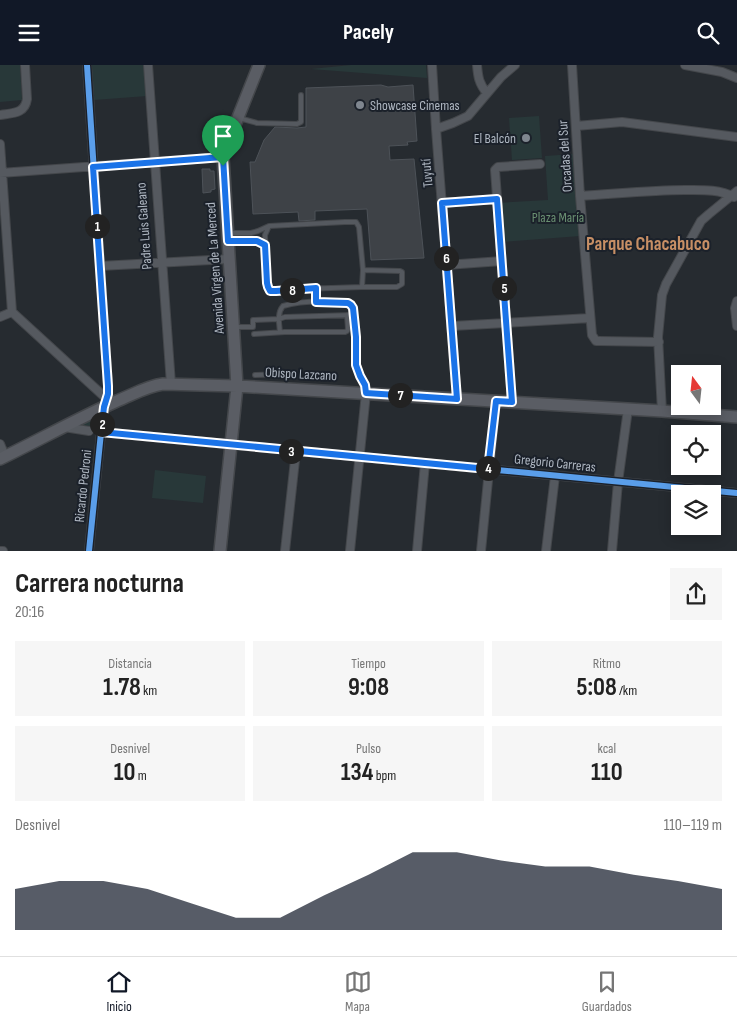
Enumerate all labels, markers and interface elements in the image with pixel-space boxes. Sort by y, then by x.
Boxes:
icon: menu [15,19,43,47]
text: Pacely [343,19,394,46]
icon: search [694,19,722,47]
place label: Showcase Cinemas [370,97,460,114]
marker: Showcase Cinemas [354,99,366,111]
pin [202,115,244,166]
street label: Orcadas del Sur [554,119,576,193]
icon: arrive [209,122,237,150]
place label: El Balcón [474,130,516,147]
marker: El Balcón [520,132,532,144]
street label: Tuyutí [417,158,437,188]
street label: Padre Luis Galeano [132,182,156,270]
street label: Avenida Virgen de La Merced [202,201,228,335]
park label: Plaza María [532,209,584,226]
pin: 1 [84,213,110,239]
text: 1 [95,218,100,235]
district label: Parque Chacabuco [586,233,710,256]
pin: 6 [434,245,458,271]
text: 6 [443,250,450,267]
pin: 5 [492,275,516,301]
pin: 8 [280,277,304,303]
text: 5 [501,280,508,297]
text: 8 [289,282,296,299]
street label: Obispo Lazcano [265,364,338,384]
north arrow [671,365,721,415]
map controls [671,365,721,535]
pin: 7 [388,383,412,407]
text: 7 [397,387,404,404]
pin: 2 [90,411,114,437]
text: 2 [99,416,106,433]
button: locate [671,425,721,475]
pin: 3 [278,439,304,463]
text: 3 [288,443,295,460]
street label: Ricardo Pedroni [71,449,95,523]
street label: Gregorio Carreras [513,450,597,476]
pin: 4 [476,455,500,481]
text: 4 [485,460,492,477]
button: layers [671,485,721,535]
text: Carrera nocturna [15,567,184,600]
button: share [670,568,722,620]
text: 20:16 [15,603,44,622]
text: Distancia [108,655,152,672]
text: Tiempo [351,655,386,672]
text: Ritmo [593,655,621,672]
text: 1.78 [103,672,141,703]
text: 9:08 [348,672,389,703]
text: 5:08 [576,672,617,703]
text: km [141,682,157,699]
text: /km [617,682,637,699]
text: Desnivel [110,740,150,757]
text: Pulso [356,740,381,757]
text: kcal [598,740,616,757]
text: 10 [114,757,135,788]
text: 134 [341,757,373,788]
text: 110 [591,757,623,788]
text: m [135,767,147,784]
text: bpm [373,767,396,784]
text: Desnivel [15,816,60,835]
text: 110–119 m [664,816,722,835]
tab: Inicio [105,968,133,1015]
tab: Mapa [344,968,372,1015]
tab: Guardados [582,968,632,1015]

